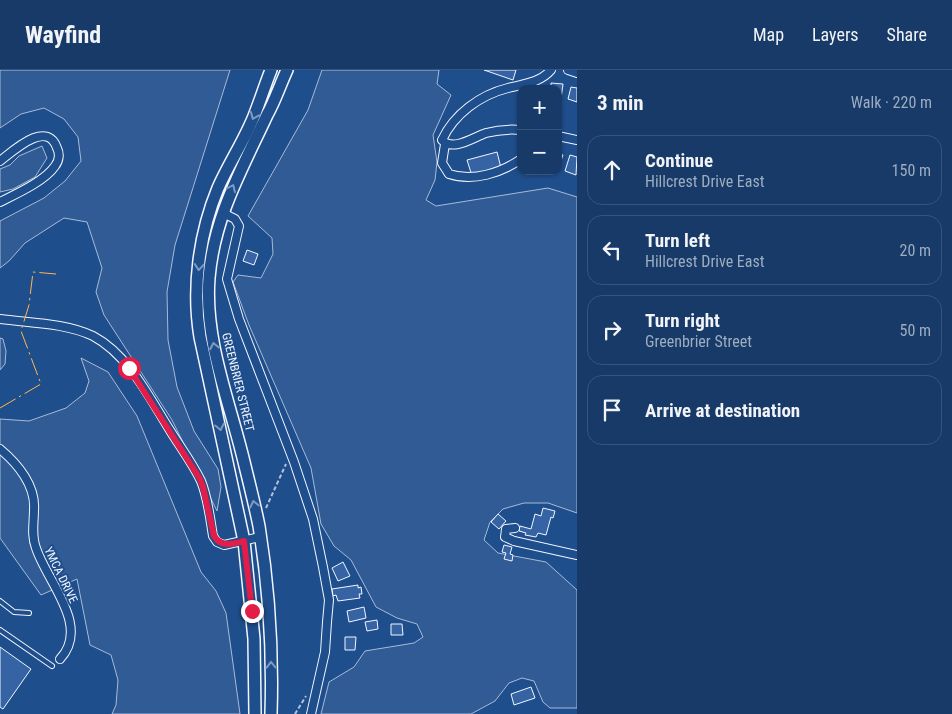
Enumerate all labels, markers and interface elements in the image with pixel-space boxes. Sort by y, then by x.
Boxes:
text: Wayfind [25,21,101,49]
text: Map [753,24,784,45]
text: Layers [812,24,859,45]
text: Share [887,24,927,45]
map controls [517,85,562,175]
button: + [517,85,562,130]
text: 3 min [597,91,644,115]
text: Walk · 220 m [851,93,932,112]
one-way arrow [249,111,260,120]
button: − [517,130,562,175]
text: Continue [645,149,713,172]
icon: ahead [598,156,626,184]
text: 150 m [892,161,931,180]
text: Hillcrest Drive East [645,172,765,191]
one-way arrow [226,184,237,193]
text: Turn left [645,229,710,252]
icon: left [598,236,626,264]
text: 20 m [899,241,931,260]
text: Hillcrest Drive East [645,252,765,271]
one-way arrow [193,263,204,271]
text: Turn right [645,309,720,332]
icon: right [598,316,626,344]
text: 50 m [899,321,931,340]
street label: GREENBRIER STREET [219,331,257,433]
text: Greenbrier Street [645,332,752,351]
one-way arrow [210,342,220,351]
route start [118,357,141,380]
icon: arrive [598,396,626,424]
text: Arrive at destination [645,399,800,422]
one-way arrow [214,423,224,432]
one-way arrow [249,500,260,508]
street label: YMCA DRIVE [41,545,81,605]
route end [241,600,264,623]
one-way arrow [266,661,276,669]

